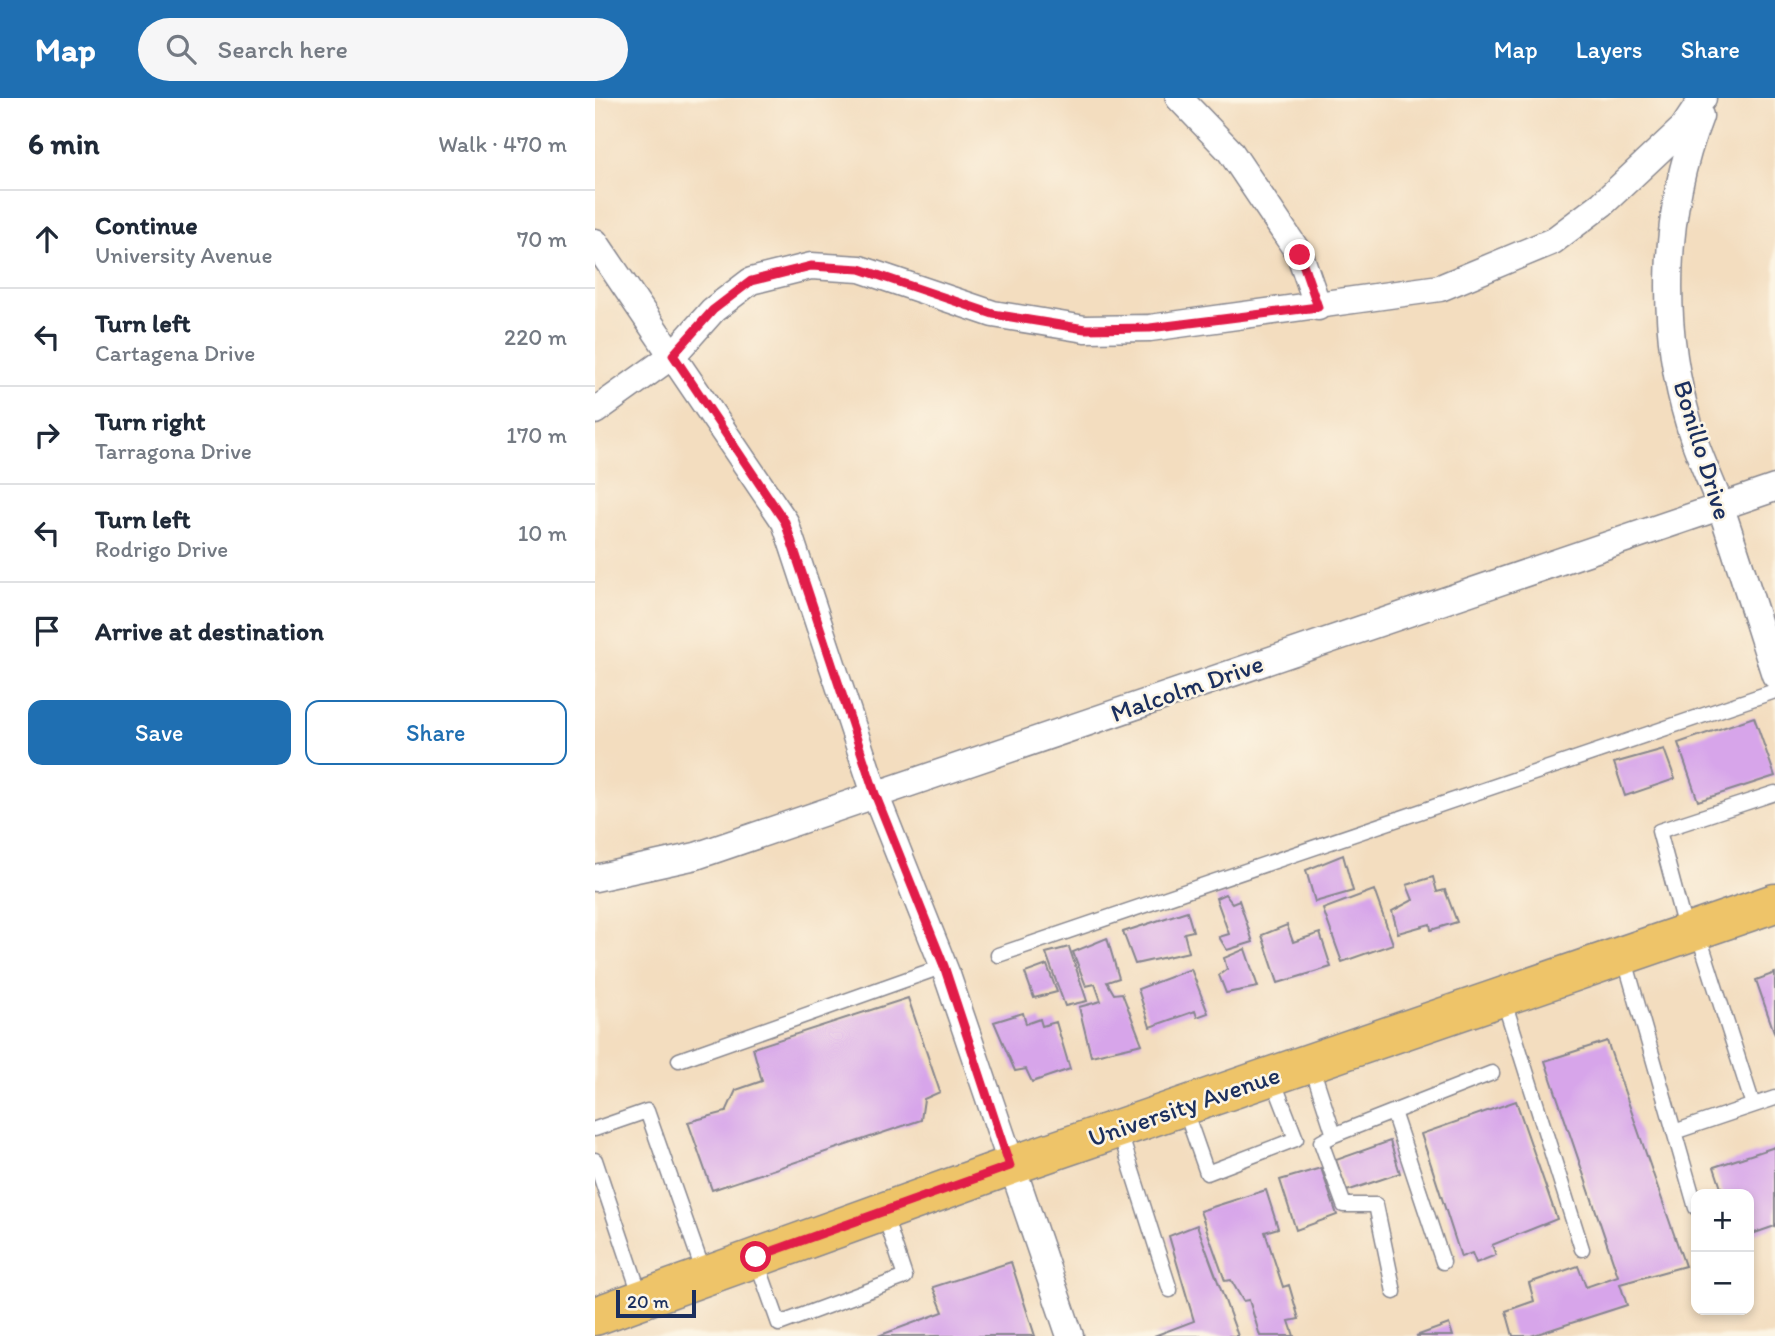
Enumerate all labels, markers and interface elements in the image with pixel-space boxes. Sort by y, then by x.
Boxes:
search box [138,18,628,81]
text: Map [35,30,96,69]
icon: search [162,30,200,68]
text: Search here [218,33,348,65]
text: Map [1494,35,1538,64]
text: Layers [1576,35,1643,64]
text: Share [1681,35,1740,64]
text: 6 min [28,125,100,162]
text: Walk · 470 m [438,130,567,158]
text: Continue [95,209,198,241]
icon: ahead [28,220,66,258]
text: 70 m [517,225,567,253]
route end [1284,239,1315,270]
text: University Avenue [95,241,273,269]
text: Turn left [95,307,191,339]
icon: left [28,318,66,356]
text: 220 m [504,323,567,351]
text: Cartagena Drive [95,339,255,367]
street label: Bonillo Drive [1667,377,1739,523]
text: Turn right [95,405,206,437]
icon: right [28,416,66,454]
text: 170 m [506,421,567,449]
text: Tarragona Drive [95,437,252,465]
text: Turn left [95,503,191,535]
icon: left [28,514,66,552]
text: 10 m [518,519,567,547]
text: Rodrigo Drive [95,535,228,563]
icon: arrive [28,612,66,650]
text: Arrive at destination [95,615,324,647]
street label: Malcolm Drive [1106,647,1268,729]
button: Save [28,700,291,765]
button: Share [305,700,567,765]
street label: University Avenue [1084,1058,1284,1154]
map controls [1691,1189,1754,1315]
button: + [1691,1189,1754,1252]
route start [740,1241,771,1272]
button: − [1691,1252,1754,1315]
scale bar [616,1287,697,1319]
text: 20 m [627,1290,669,1313]

